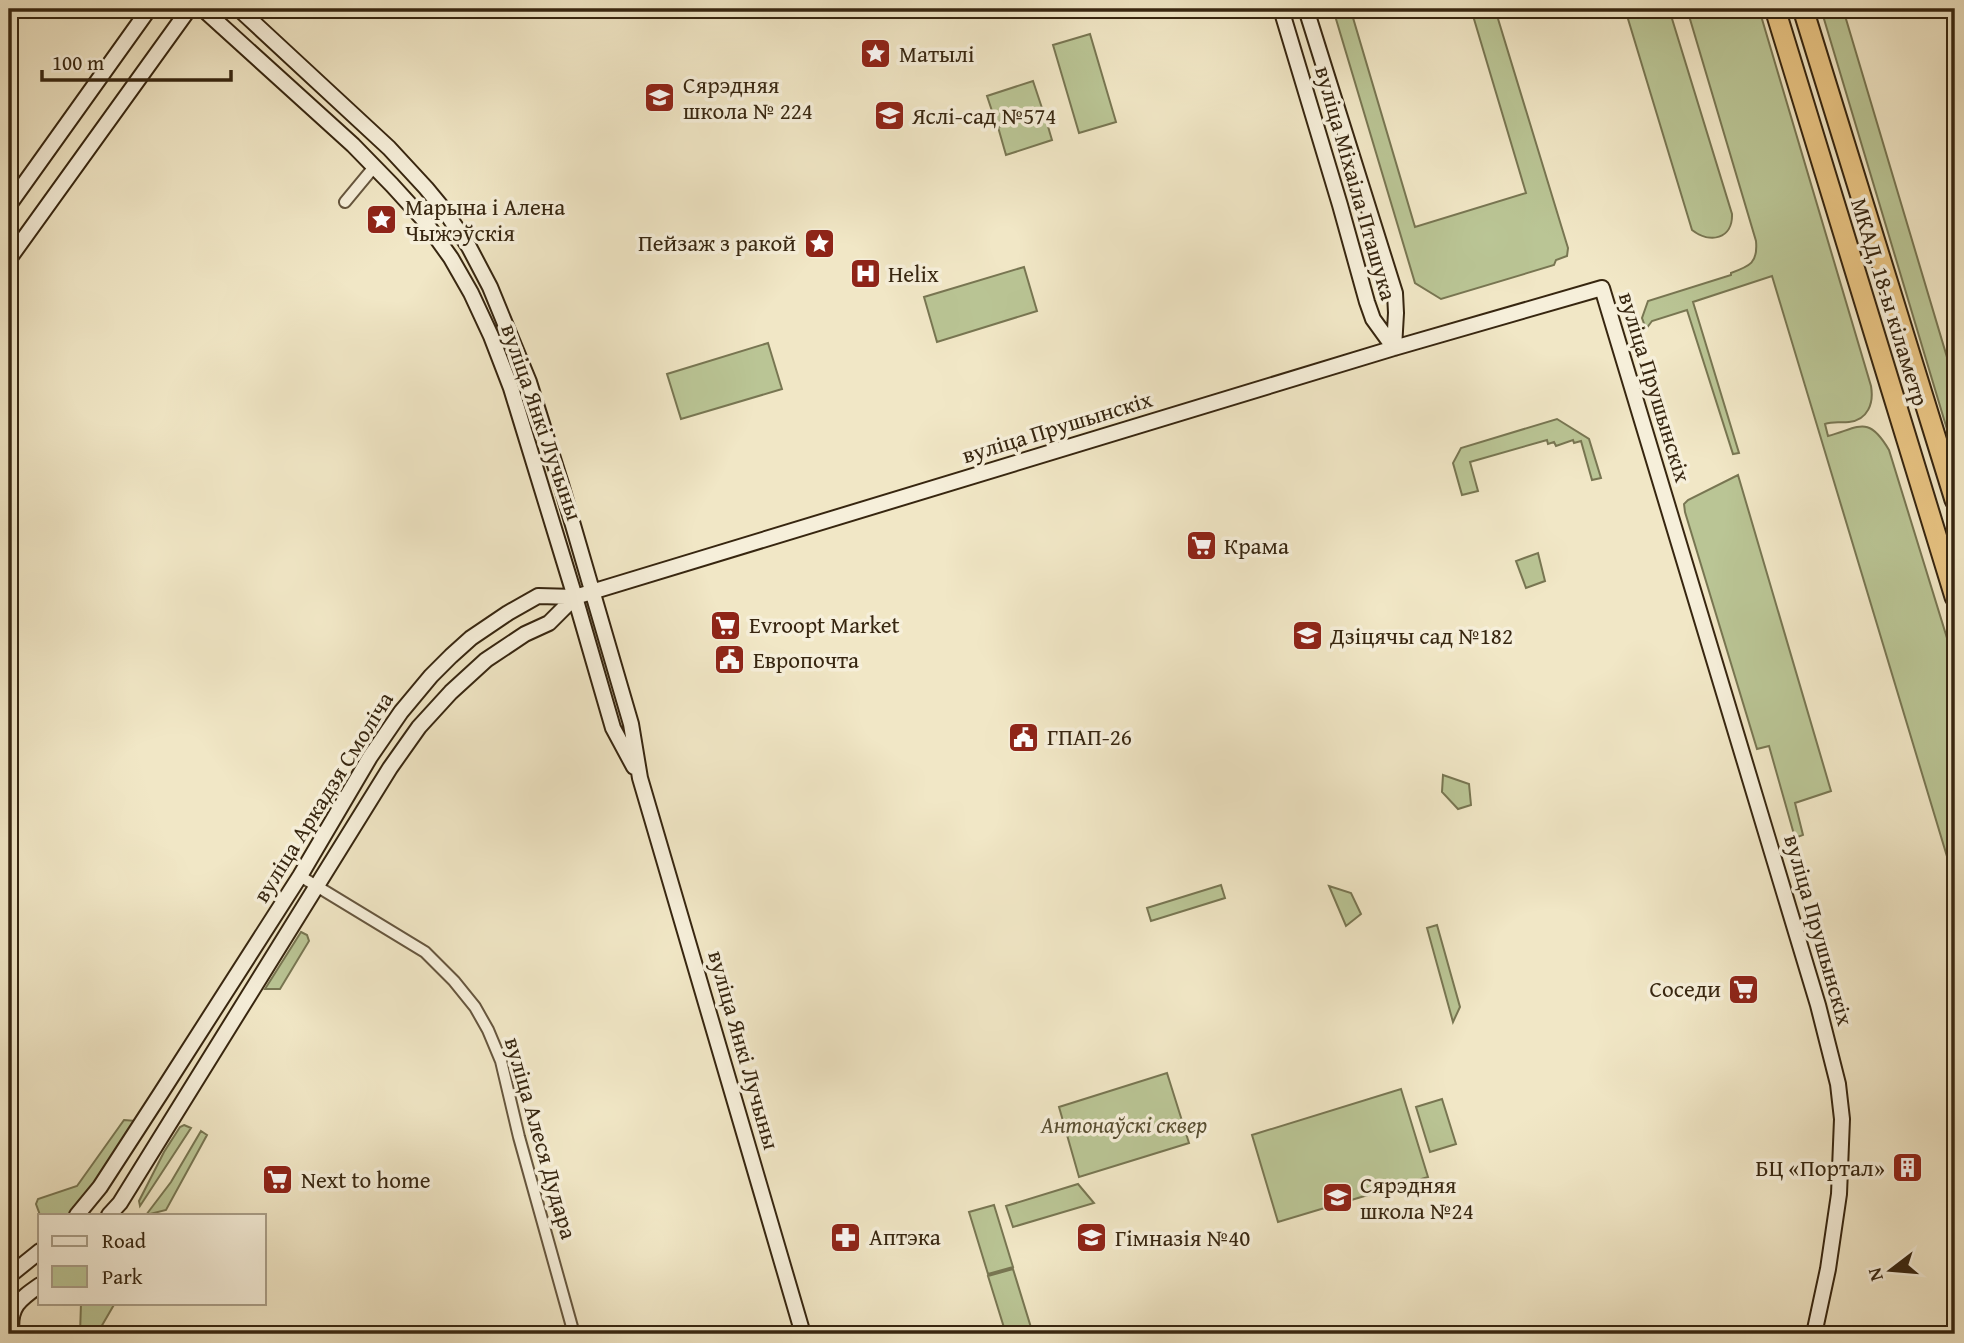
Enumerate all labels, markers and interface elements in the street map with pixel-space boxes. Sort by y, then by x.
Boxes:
place icon: Матылі [859,37,893,71]
place label: Матылі [899,37,974,70]
scale bar [42,38,231,82]
text: 100 m [52,47,104,78]
street label: вуліца Міхаіла Пташука [1307,62,1406,304]
place label: Сярэдняя школа № 224 [683,68,813,127]
school or university icon: Сярэдняя школа № 224 [643,81,677,115]
school or university icon: Яслі-сад №574 [872,99,906,133]
place label: Яслі-сад №574 [911,99,1056,132]
place label: Марына і Алена Чыжэўскія [405,190,565,249]
street label: МКАД, 18-ы кіламетр [1843,194,1938,410]
place icon: Марына і Алена Чыжэўскія [365,203,399,237]
place label: Пейзаж з ракой [638,226,796,259]
place icon: Пейзаж з ракой [802,226,836,260]
hospital icon: Helix [848,257,882,291]
place label: Helix [888,257,939,290]
street label: вуліца Прушынскіх [1611,288,1700,486]
street label: вуліца Янкі Лучыны [493,319,592,524]
street label: вуліца Прушынскіх [958,382,1156,471]
supermarket icon: Крама [1184,529,1218,563]
place label: Крама [1224,529,1289,562]
supermarket icon: Evroopt Market [709,608,743,642]
place label: Evroopt Market [749,608,900,641]
school or university icon: Дзіцячы сад №182 [1290,619,1324,653]
place label: Дзіцячы сад №182 [1329,619,1513,652]
public building icon: Европочта [713,643,747,677]
place label: Европочта [753,643,859,676]
street label: вуліца Аркадзя Смоліча [244,685,401,908]
public building icon: ГПАП-26 [1007,720,1041,754]
place label: ГПАП-26 [1047,720,1132,753]
street label: вуліца Прушынскіх [1776,830,1863,1030]
street label: вуліца Янкі Лучыны [700,946,789,1153]
place label: Соседи [1650,972,1721,1005]
supermarket icon: Соседи [1727,972,1761,1006]
street label: вуліца Алеся Дудара [497,1033,586,1243]
park label: Антонаўскі сквер [1040,1108,1207,1141]
place label: БЦ «Портал» [1756,1151,1885,1184]
building icon: БЦ «Портал» [1891,1151,1925,1185]
supermarket icon: Next to home [261,1163,295,1197]
place label: Next to home [301,1163,431,1196]
place label: Сярэдняя школа №24 [1360,1168,1474,1227]
school or university icon: Сярэдняя школа №24 [1320,1181,1354,1215]
legend [38,1214,266,1304]
pharmacy icon: Аптэка [829,1220,863,1254]
place label: Аптэка [869,1220,941,1253]
school or university icon: Гімназія №40 [1075,1221,1109,1255]
place label: Гімназія №40 [1115,1221,1250,1254]
text: Road [102,1225,147,1256]
north arrow [1856,1234,1926,1304]
text: Park [102,1261,143,1292]
text: N [1859,1264,1890,1285]

